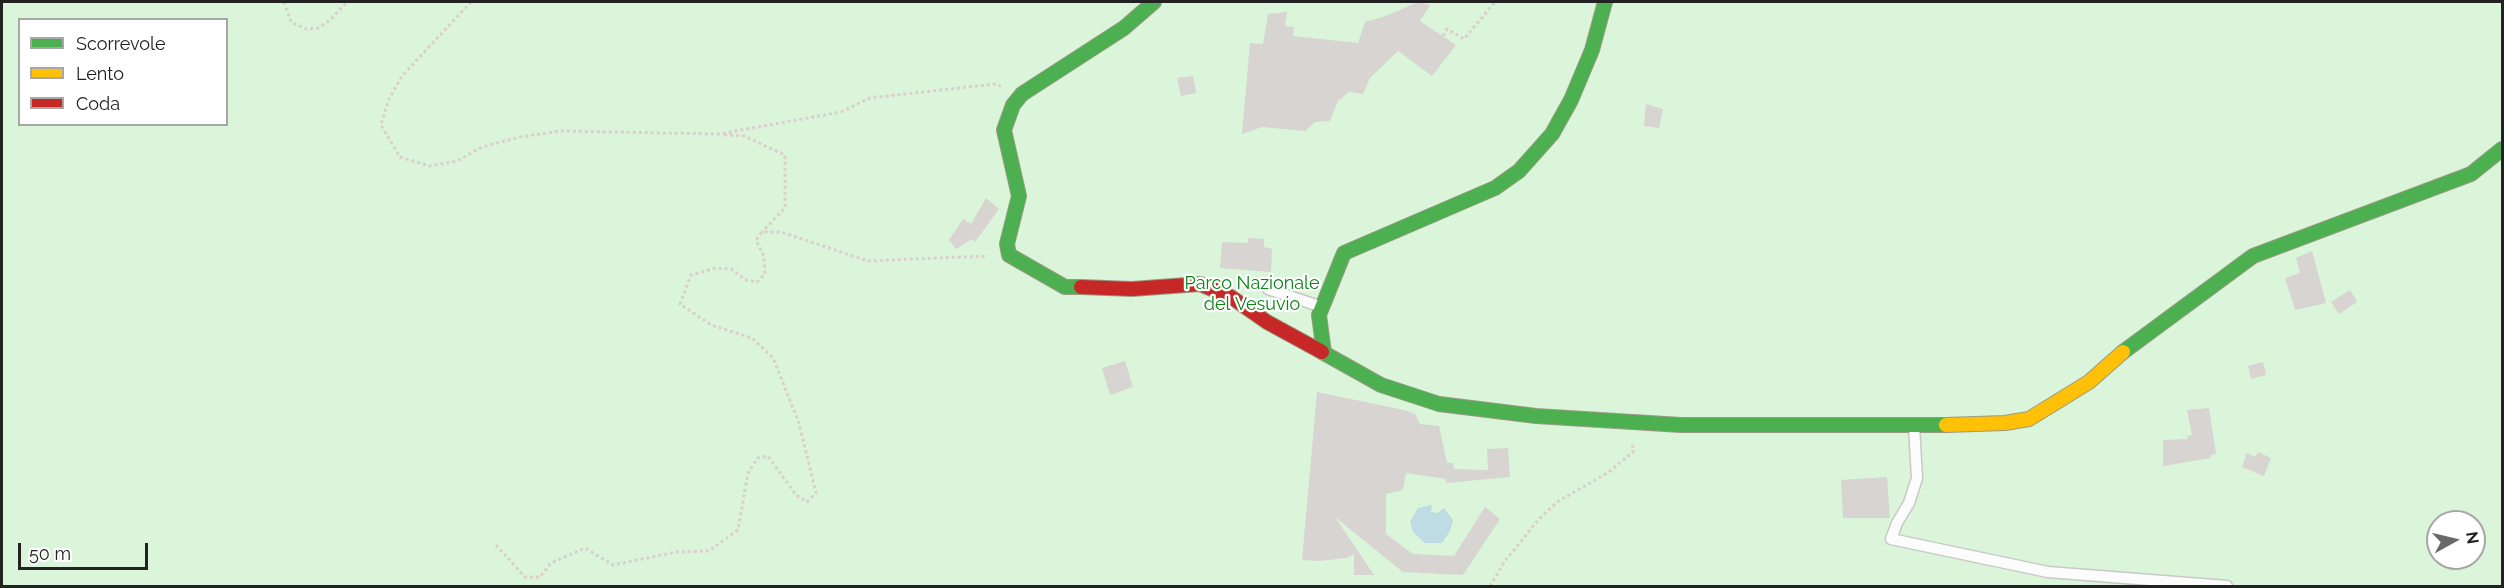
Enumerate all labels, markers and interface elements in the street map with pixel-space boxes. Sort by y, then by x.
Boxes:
legend [18,18,228,126]
text: Scorrevole [76,33,166,54]
text: Lento [76,63,124,84]
text: Coda [76,93,120,114]
park label: Parco Nazionale del Vesuvio [1185,273,1319,316]
north arrow [2426,510,2486,570]
text: N [2462,530,2483,545]
scale bar [21,531,152,569]
text: 50 m [29,543,71,564]

